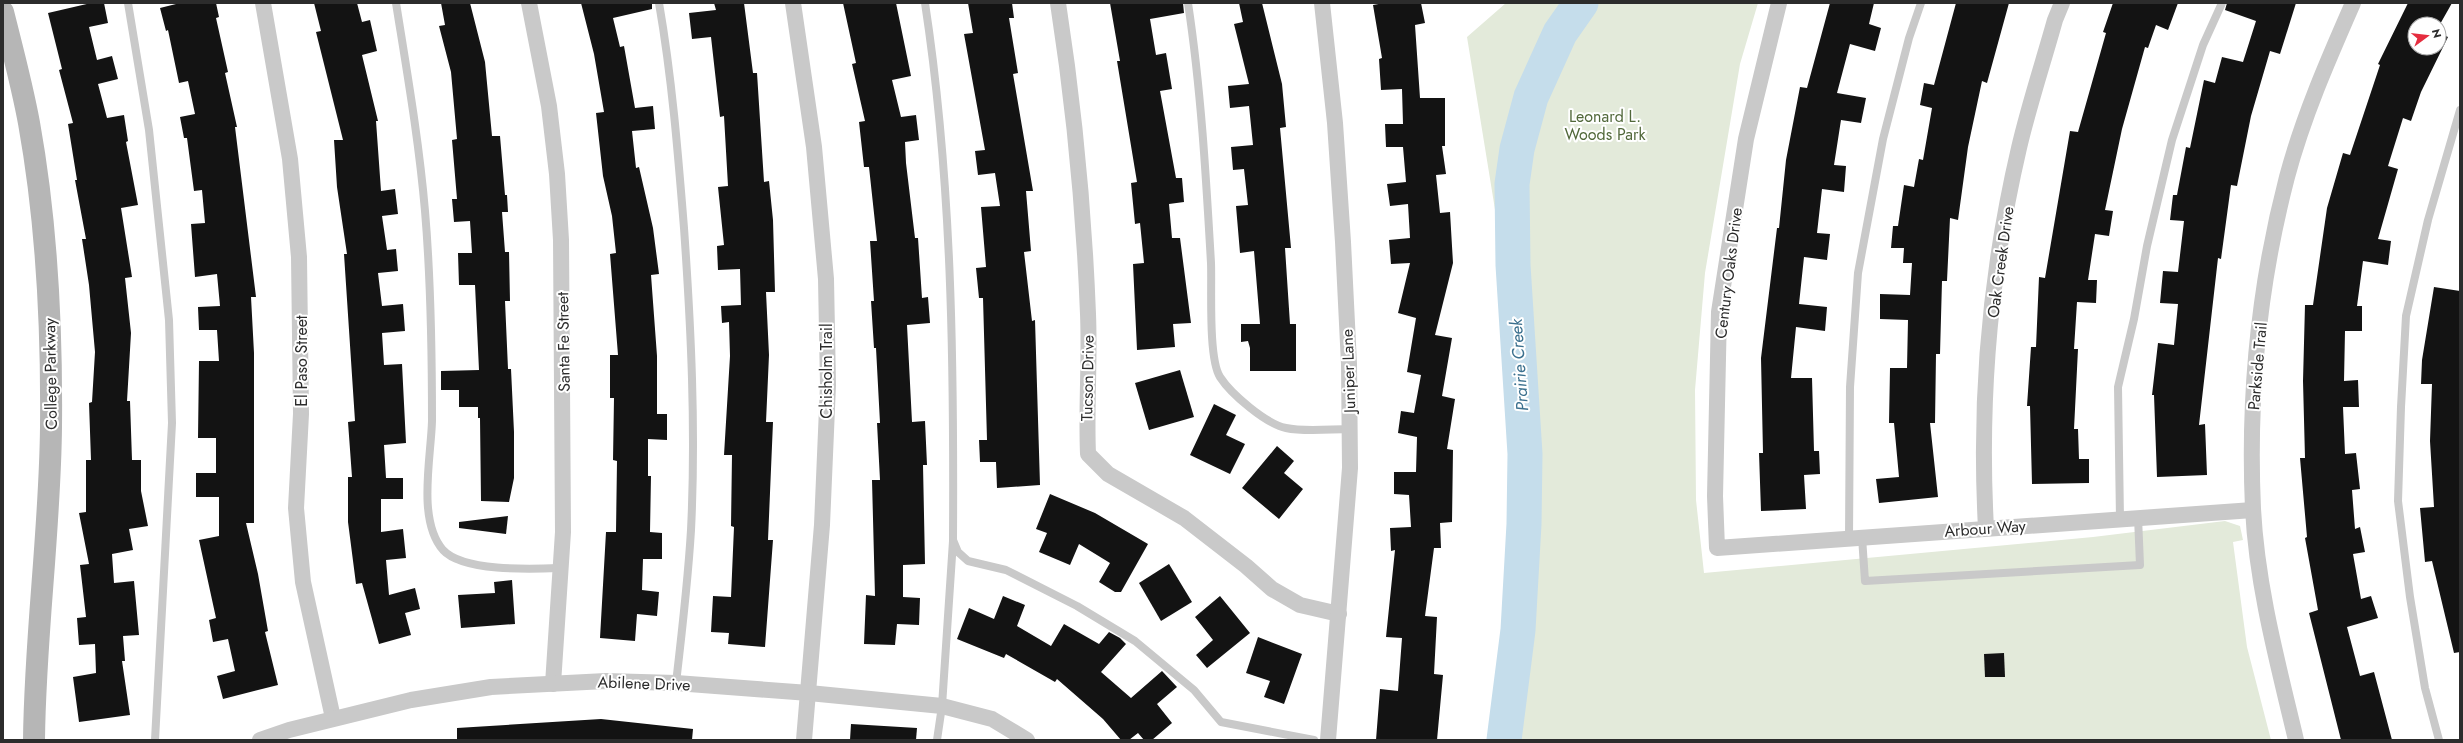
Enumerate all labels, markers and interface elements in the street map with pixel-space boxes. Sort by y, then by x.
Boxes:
north arrow [2407,16,2447,56]
text: N [2428,27,2446,40]
park label: Leonard L. Woods Park [1565,105,1646,146]
street label: Oak Creek Drive [1981,205,2020,319]
street label: Century Oaks Drive [1709,206,1748,340]
street label: Santa Fe Street [551,292,576,392]
street label: El Paso Street [290,315,313,407]
street label: College Parkway [38,317,63,430]
water label: Prairie Creek [1504,317,1534,412]
street label: Parkside Trail [2242,321,2273,411]
street label: Chisholm Trail [815,323,838,419]
street label: Juniper Lane [1336,329,1362,415]
street label: Tucson Drive [1075,335,1100,421]
street label: Arbour Way [1944,514,2027,543]
street label: Abilene Drive [597,670,691,697]

